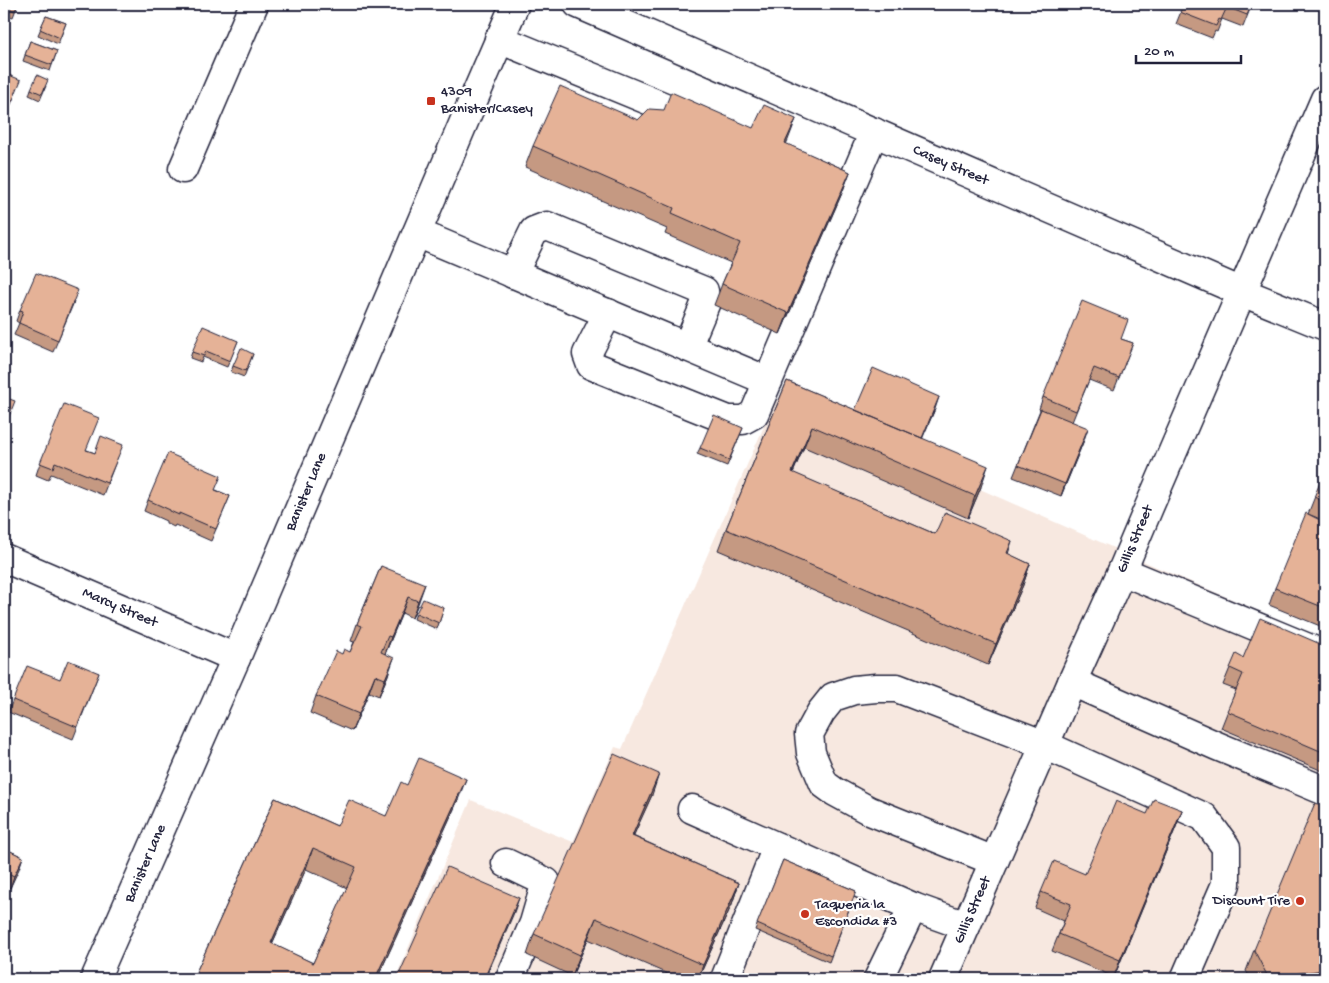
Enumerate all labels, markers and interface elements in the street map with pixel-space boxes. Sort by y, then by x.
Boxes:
scale bar [1136,32,1242,64]
text: 20 m [1144,43,1174,61]
place label: 4309 Banister/Casey [440,83,533,118]
marker: 4309 Banister/Casey [425,95,437,107]
street label: Casey Street [910,141,993,191]
street label: Banister Lane [282,450,331,535]
street label: Gillis Street [1113,501,1158,576]
street label: Marcy Street [79,584,162,633]
street label: Banister Lane [120,822,171,906]
street label: Gillis Street [950,872,996,947]
place label: Discount Tire [1212,892,1290,910]
marker: Discount Tire [1294,895,1306,907]
place label: Taqueria la Escondida #3 [814,896,897,931]
marker: Taqueria la Escondida #3 [799,908,811,920]

